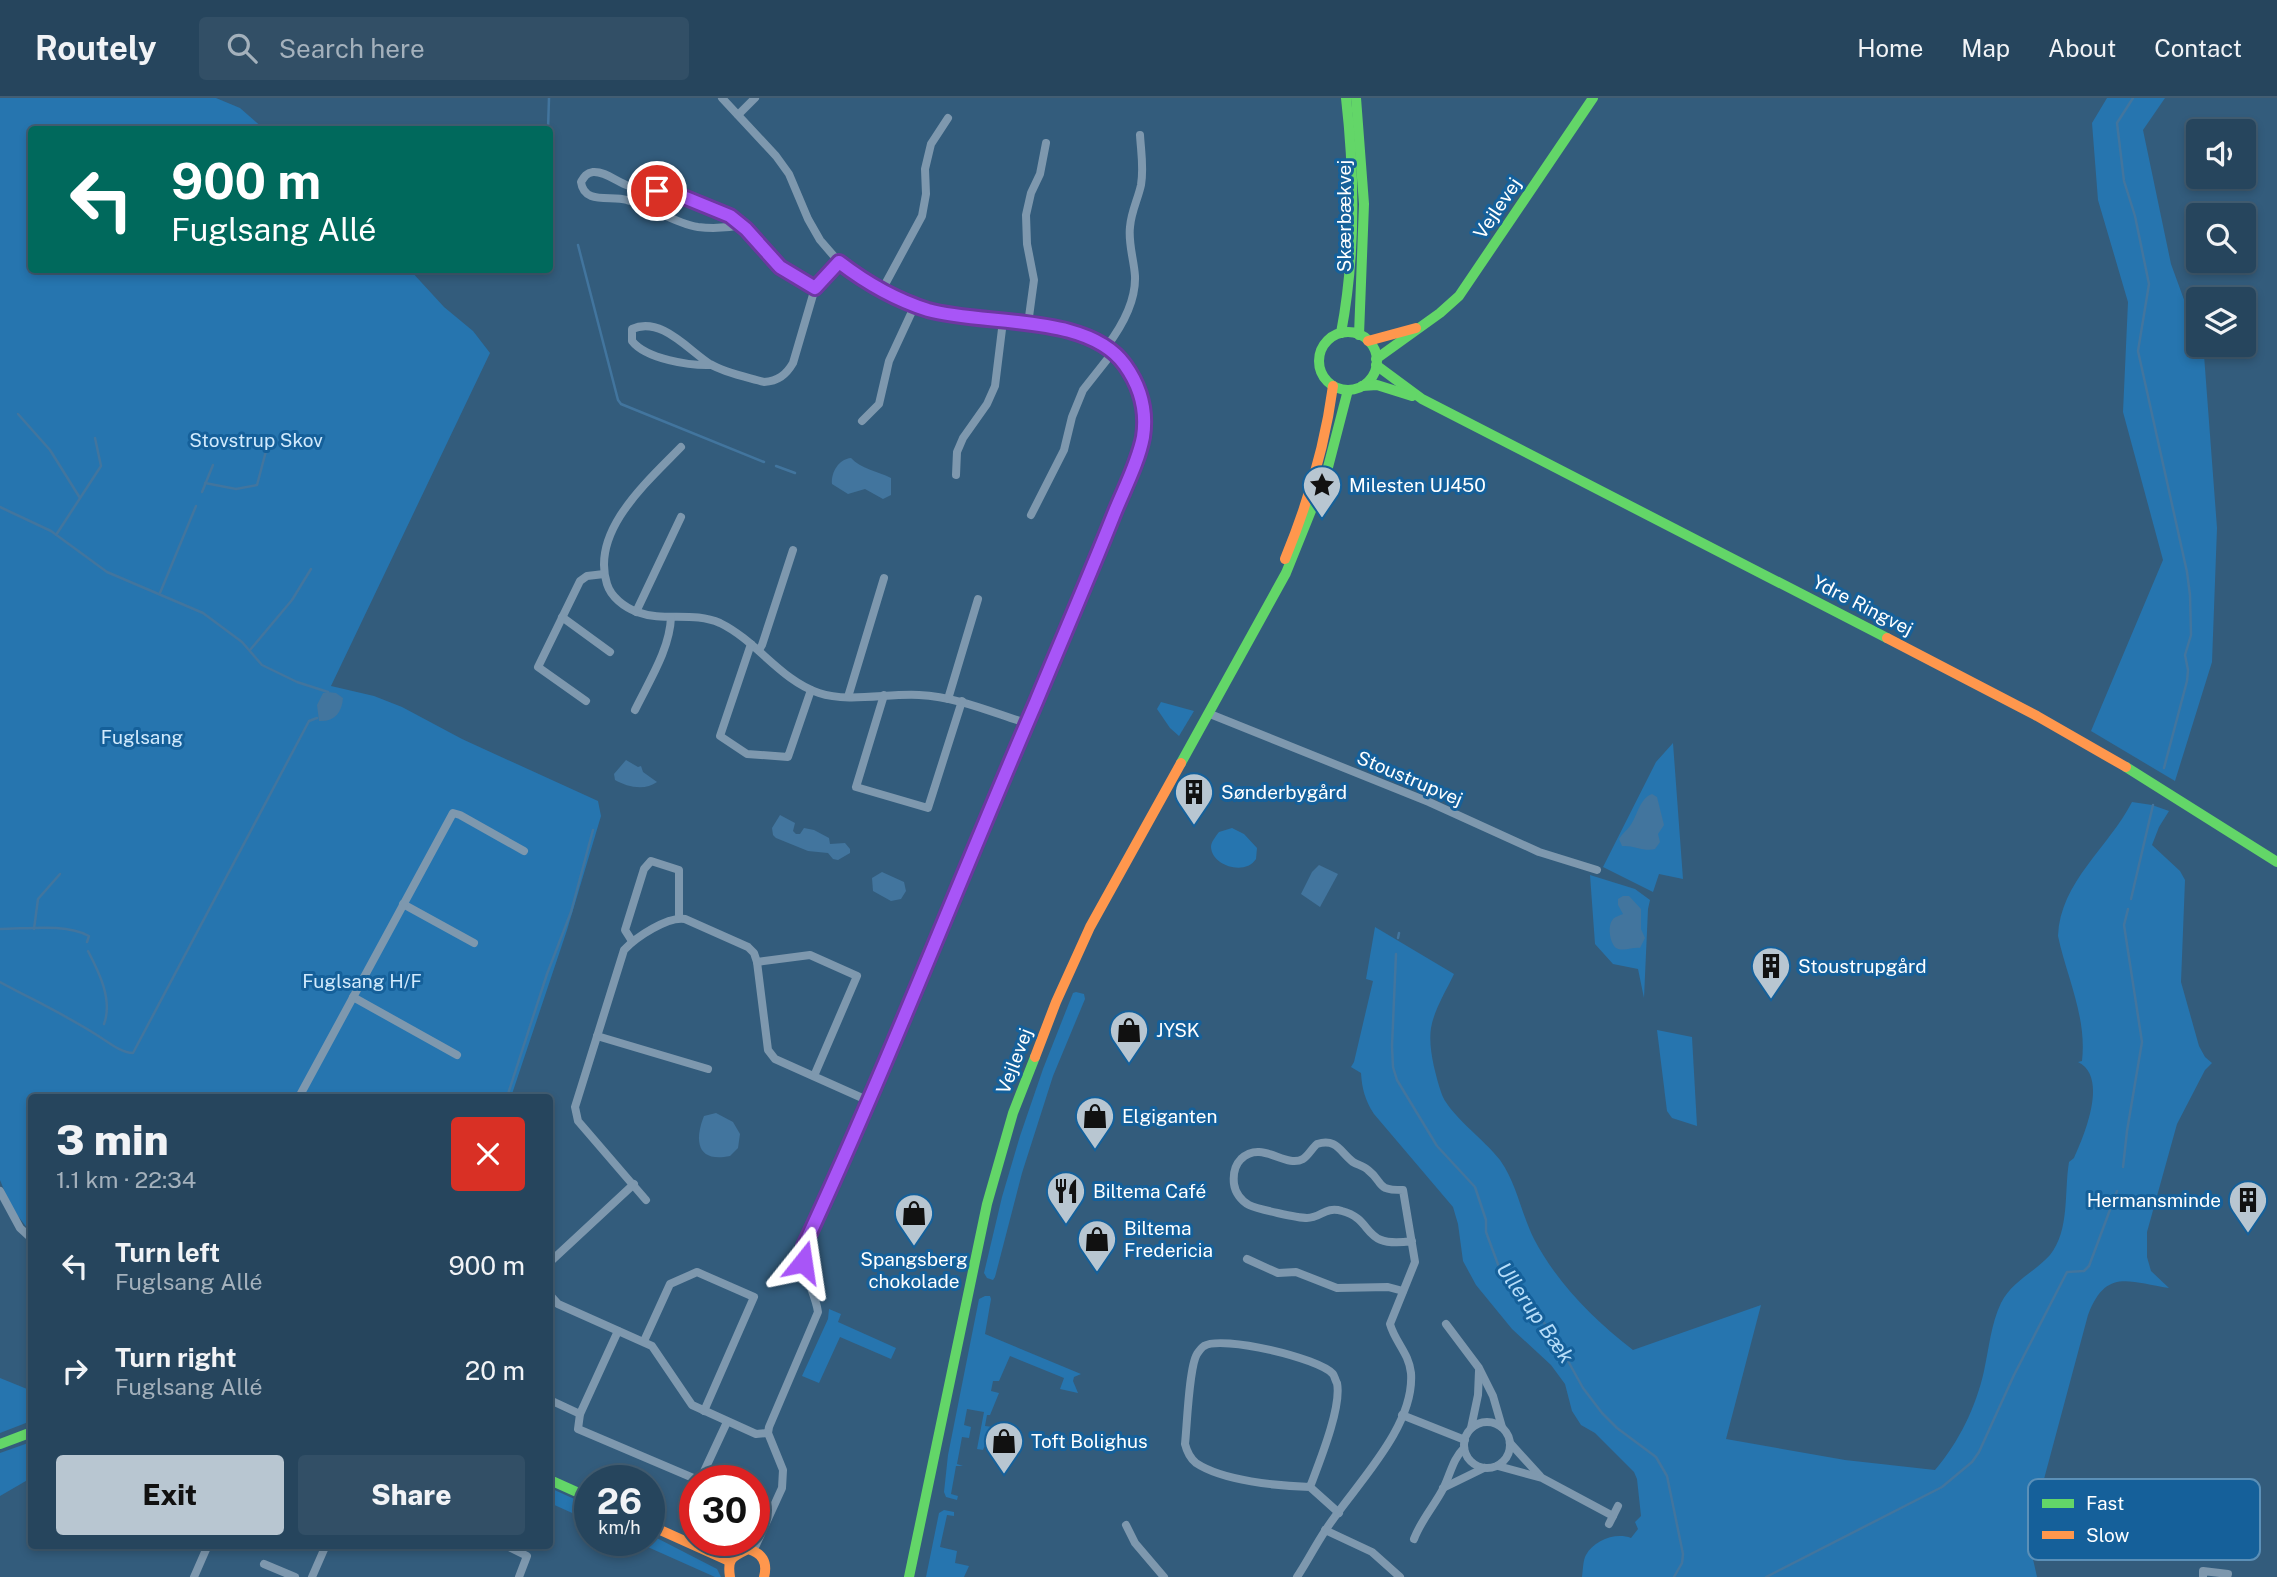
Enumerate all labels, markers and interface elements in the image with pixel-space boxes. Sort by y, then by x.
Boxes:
search box [199,17,689,80]
text: Routely [35,29,157,67]
icon: search [223,29,261,67]
text: Search here [279,33,425,64]
text: Home [1857,34,1923,62]
text: Map [1961,34,2010,62]
text: About [2048,34,2116,62]
text: Contact [2154,34,2242,62]
map controls [2186,119,2256,357]
button: sound [2186,119,2256,189]
text: 900 m [171,152,321,210]
icon: left [56,154,147,245]
street label: Skærbækvej [1333,160,1355,272]
pin [627,161,687,221]
icon: arrive [638,172,676,210]
street label: Vejlevej [1469,173,1525,243]
button: search [2186,203,2256,273]
text: Fuglsang Allé [171,211,376,248]
button: layers [2186,287,2256,357]
park label: Stovstrup Skov [189,429,323,451]
place icon: Milesten UJ450 [1301,464,1343,519]
place label: Milesten UJ450 [1349,474,1486,496]
street label: Ydre Ringvej [1809,570,1917,640]
park label: Fuglsang [101,726,183,748]
street label: Stoustrupvej [1354,746,1466,810]
building icon: Sønderbygård [1173,771,1215,826]
place label: Sønderbygård [1221,781,1347,803]
building icon: Stoustrupgård [1750,945,1792,1000]
place label: Stoustrupgård [1798,955,1927,977]
park label: Fuglsang H/F [302,970,422,992]
shop icon: JYSK [1108,1009,1150,1064]
place label: JYSK [1156,1019,1200,1041]
street label: Vejlevej [991,1025,1037,1097]
shop icon: Elgiganten [1074,1095,1116,1150]
place label: Elgiganten [1122,1105,1217,1127]
text: 3 min [56,1115,169,1164]
button: close [451,1117,525,1191]
text: 1.1 km · 22:34 [56,1166,196,1193]
restaurant icon: Biltema Café [1045,1170,1087,1225]
building icon: Hermansminde [2227,1179,2269,1234]
place label: Biltema Café [1093,1180,1206,1202]
place label: Hermansminde [2087,1189,2221,1211]
shop icon: Spangsberg chokolade [893,1192,935,1247]
place label: Biltema Fredericia [1124,1217,1213,1261]
shop icon: Biltema Fredericia [1076,1218,1118,1273]
position arrow [766,1225,840,1299]
text: Turn left [115,1237,220,1268]
icon: left [56,1247,94,1285]
place label: Spangsberg chokolade [860,1248,968,1292]
text: 900 m [448,1250,525,1281]
water label: Ullerup Bæk [1491,1257,1580,1369]
text: Fuglsang Allé [115,1268,263,1295]
text: Turn right [115,1342,237,1373]
icon: right [56,1352,94,1390]
text: 20 m [465,1355,525,1386]
text: Fuglsang Allé [115,1373,263,1400]
shop icon: Toft Bolighus [983,1420,1025,1475]
place label: Toft Bolighus [1031,1430,1148,1452]
button: Exit [56,1455,284,1535]
button: Share [298,1455,525,1535]
speed limit sign: 30 [679,1465,770,1556]
legend [2028,1479,2260,1560]
text: 26 [597,1481,642,1522]
text: Fast [2086,1492,2124,1514]
text: km/h [598,1517,641,1538]
text: Slow [2086,1524,2130,1546]

